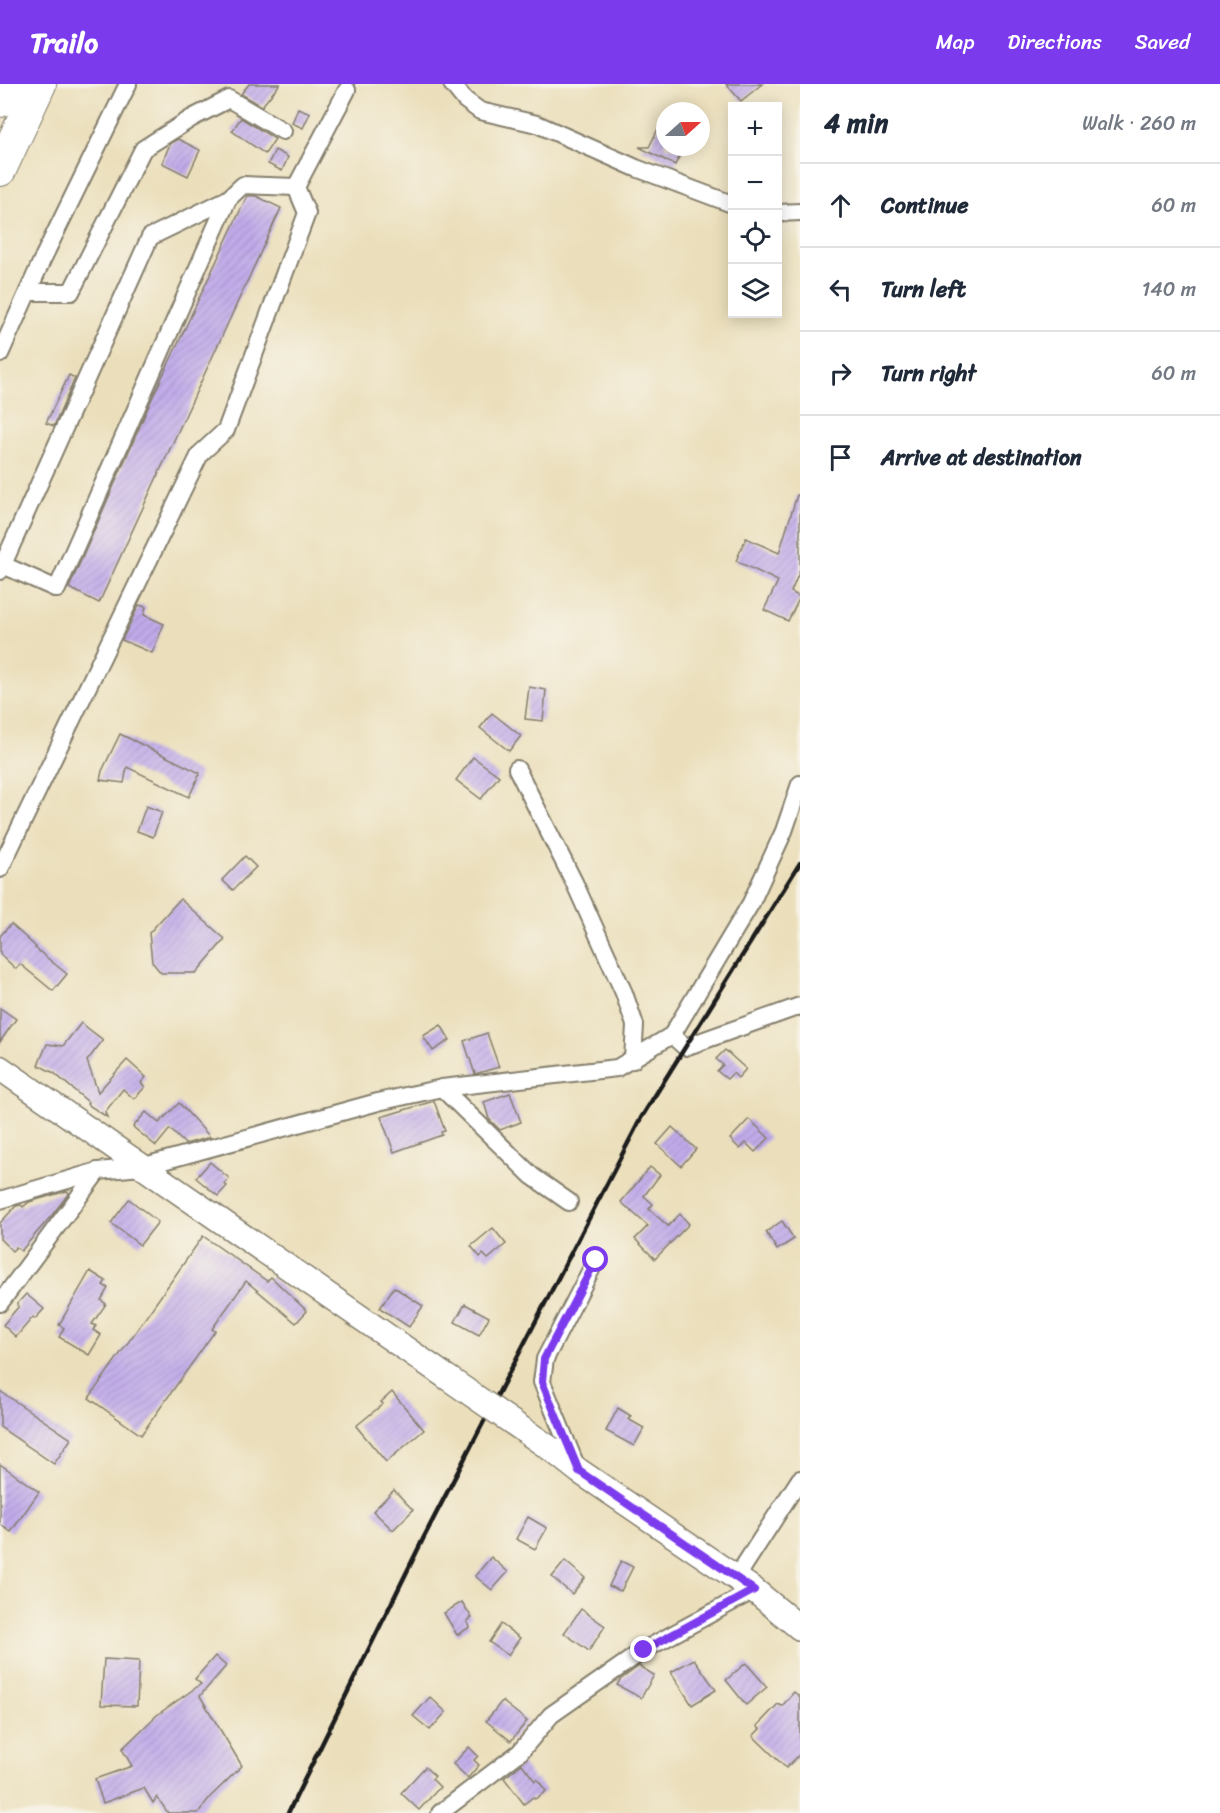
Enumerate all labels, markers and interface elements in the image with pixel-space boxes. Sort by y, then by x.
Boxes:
text: Trailo [30,18,98,67]
text: Map [936,23,974,61]
text: Directions [1007,23,1102,61]
text: Saved [1135,23,1190,61]
text: 4 min [824,100,888,146]
north arrow [656,102,710,156]
map controls [728,102,782,318]
button: + [728,102,782,156]
text: Walk · 260 m [1082,106,1196,141]
button: − [728,156,782,210]
text: Continue [881,186,969,225]
text: 60 m [1151,188,1196,223]
icon: ahead [824,189,857,222]
button: locate [728,210,782,264]
button: layers [728,264,782,318]
text: Turn left [881,270,966,309]
text: 140 m [1142,272,1196,307]
icon: left [824,273,857,306]
text: Turn right [881,354,976,393]
text: 60 m [1151,356,1196,391]
icon: right [824,357,857,390]
text: Arrive at destination [881,438,1082,477]
icon: arrive [824,441,857,474]
route start [582,1246,608,1272]
route end [630,1636,656,1662]

